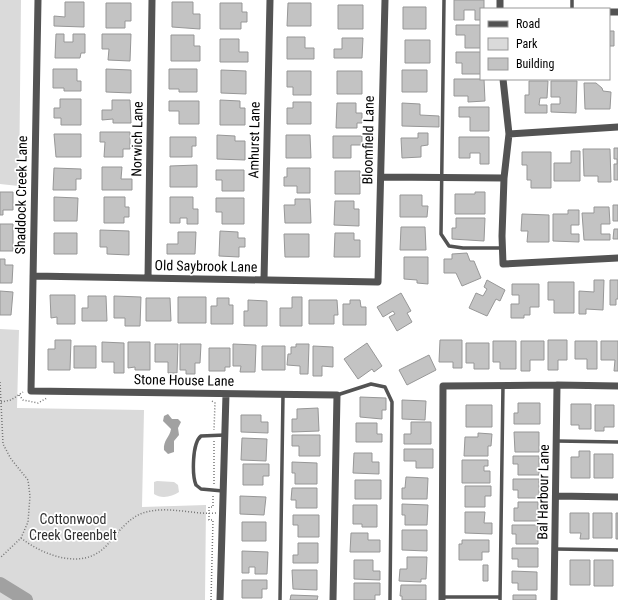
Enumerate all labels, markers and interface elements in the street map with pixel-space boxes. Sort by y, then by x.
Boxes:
legend [480,8,610,80]
text: Road [516,17,540,31]
text: Park [516,37,538,51]
text: Building [516,57,554,71]
street label: Bloomfield Lane [359,95,377,185]
street label: Norwich Lane [128,101,146,177]
street label: Amhurst Lane [245,101,263,179]
street label: Shaddock Creek Lane [12,135,30,255]
street label: Old Saybrook Lane [154,257,258,275]
street label: Stone House Lane [134,371,235,389]
street label: Bal Harbour Lane [534,444,552,540]
park label: Cottonwood Creek Greenbelt [29,511,117,543]

